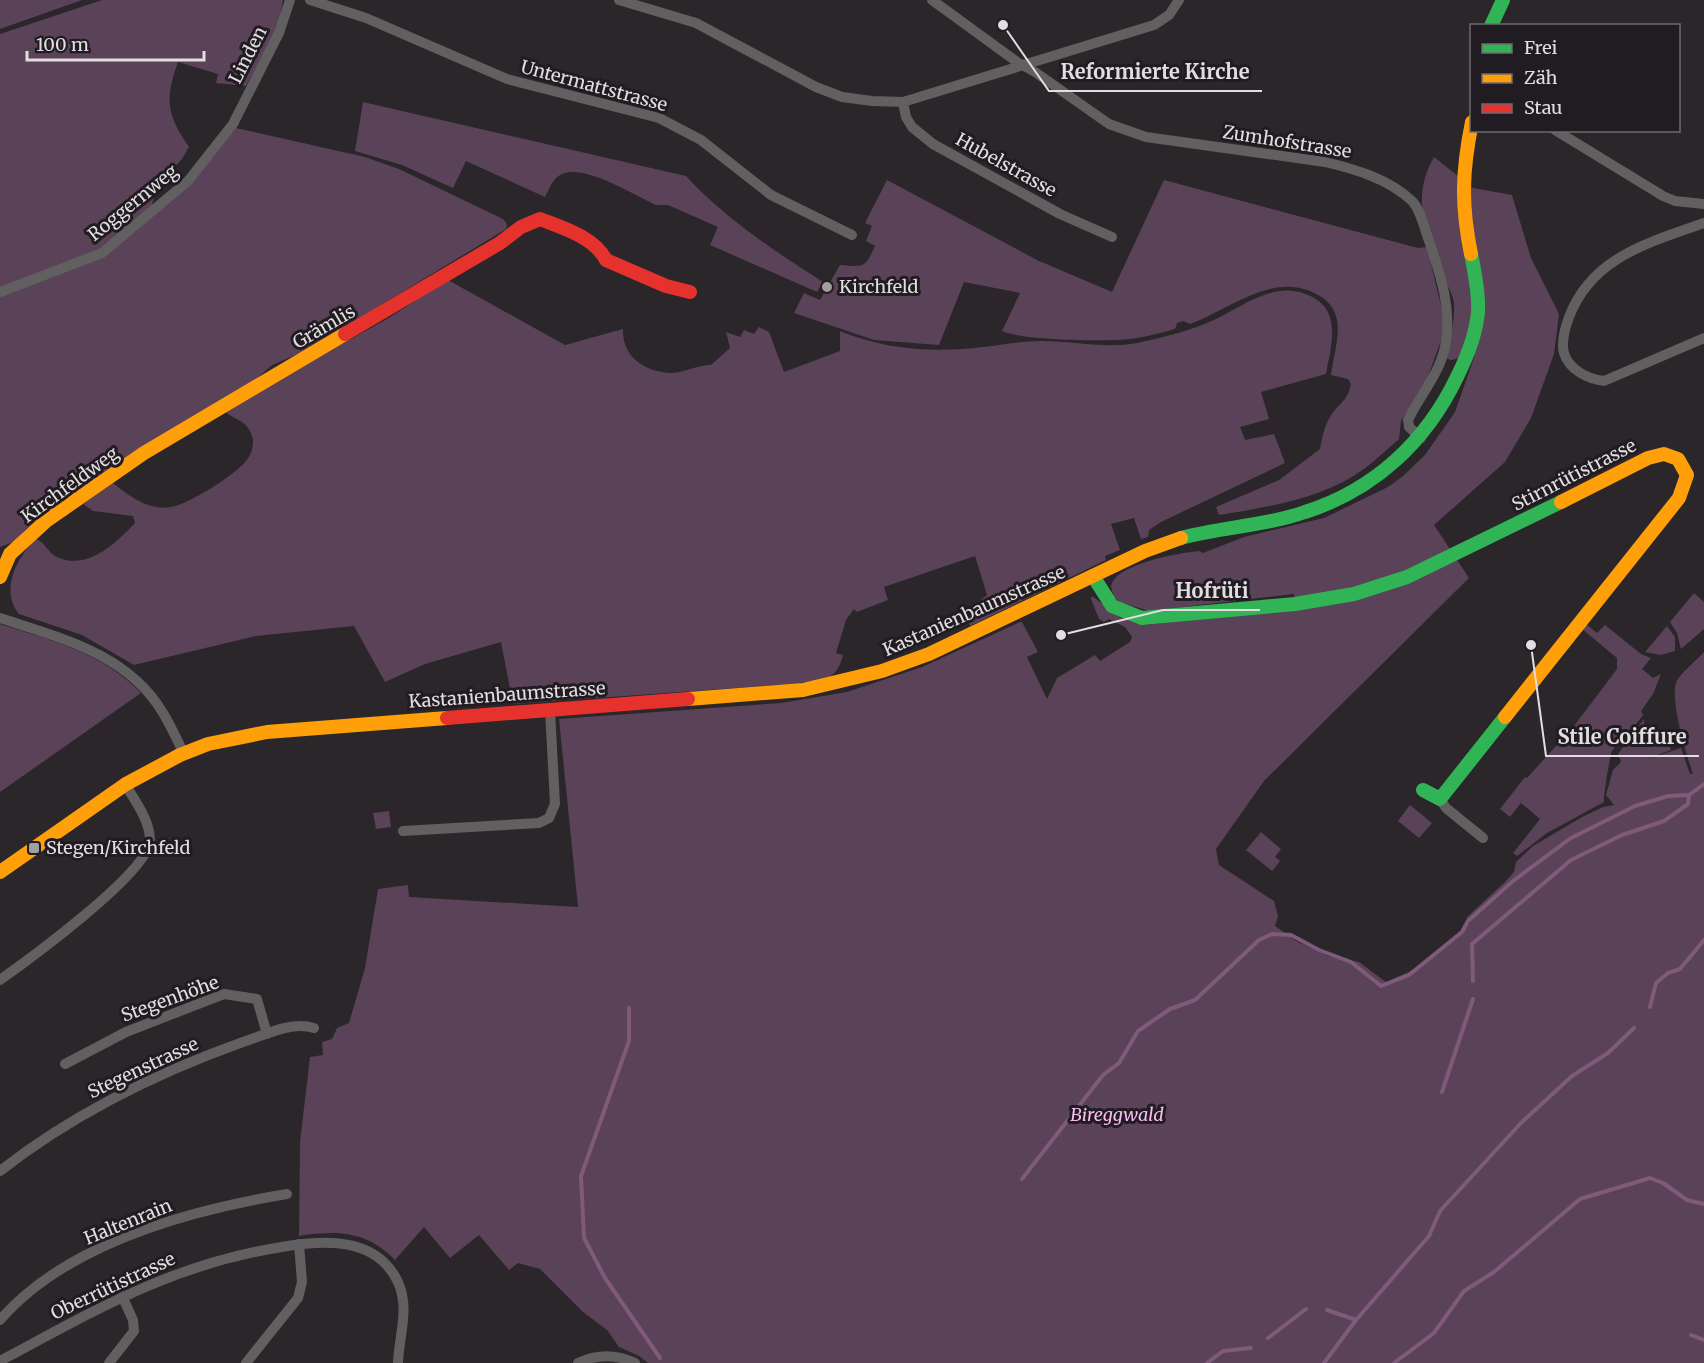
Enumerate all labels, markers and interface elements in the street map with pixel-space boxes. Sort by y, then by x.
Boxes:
street label: Linden [223,22,272,87]
scale bar [27,24,204,62]
legend [1470,24,1680,132]
text: 100 m [36,33,89,56]
text: Frei [1524,36,1558,59]
callout: Reformierte Kirche [1049,53,1262,91]
street label: Untermattstrasse [518,55,670,116]
text: Reformierte Kirche [1060,59,1250,84]
text: Zäh [1524,66,1558,89]
text: Stau [1524,96,1562,119]
street label: Zumhofstrasse [1221,120,1353,163]
street label: Hubelstrasse [952,127,1061,202]
street label: Roggernweg [83,159,182,246]
place label: Kirchfeld [839,275,919,298]
marker: Kirchfeld [820,280,834,294]
street label: Grämlis [288,299,359,354]
street label: Stirnrütistrasse [1508,433,1640,516]
street label: Kirchfeldweg [16,441,123,528]
street label: Kastanienbaumstrasse [879,560,1069,661]
callout: Hofrüti [1163,572,1260,610]
text: Hofrüti [1175,578,1249,603]
street label: Kastanienbaumstrasse [408,676,606,713]
callout: Stile Coiffure [1546,718,1699,756]
text: Stile Coiffure [1557,724,1687,749]
place label: Stegen/Kirchfeld [46,836,191,859]
marker: Stegen/Kirchfeld [27,841,41,855]
street label: Stegenhöhe [118,970,222,1027]
street label: Stegenstrasse [84,1032,202,1103]
park label: Bireggwald [1070,1103,1164,1126]
street label: Haltenrain [81,1193,175,1250]
street label: Oberrütistrasse [47,1247,179,1324]

